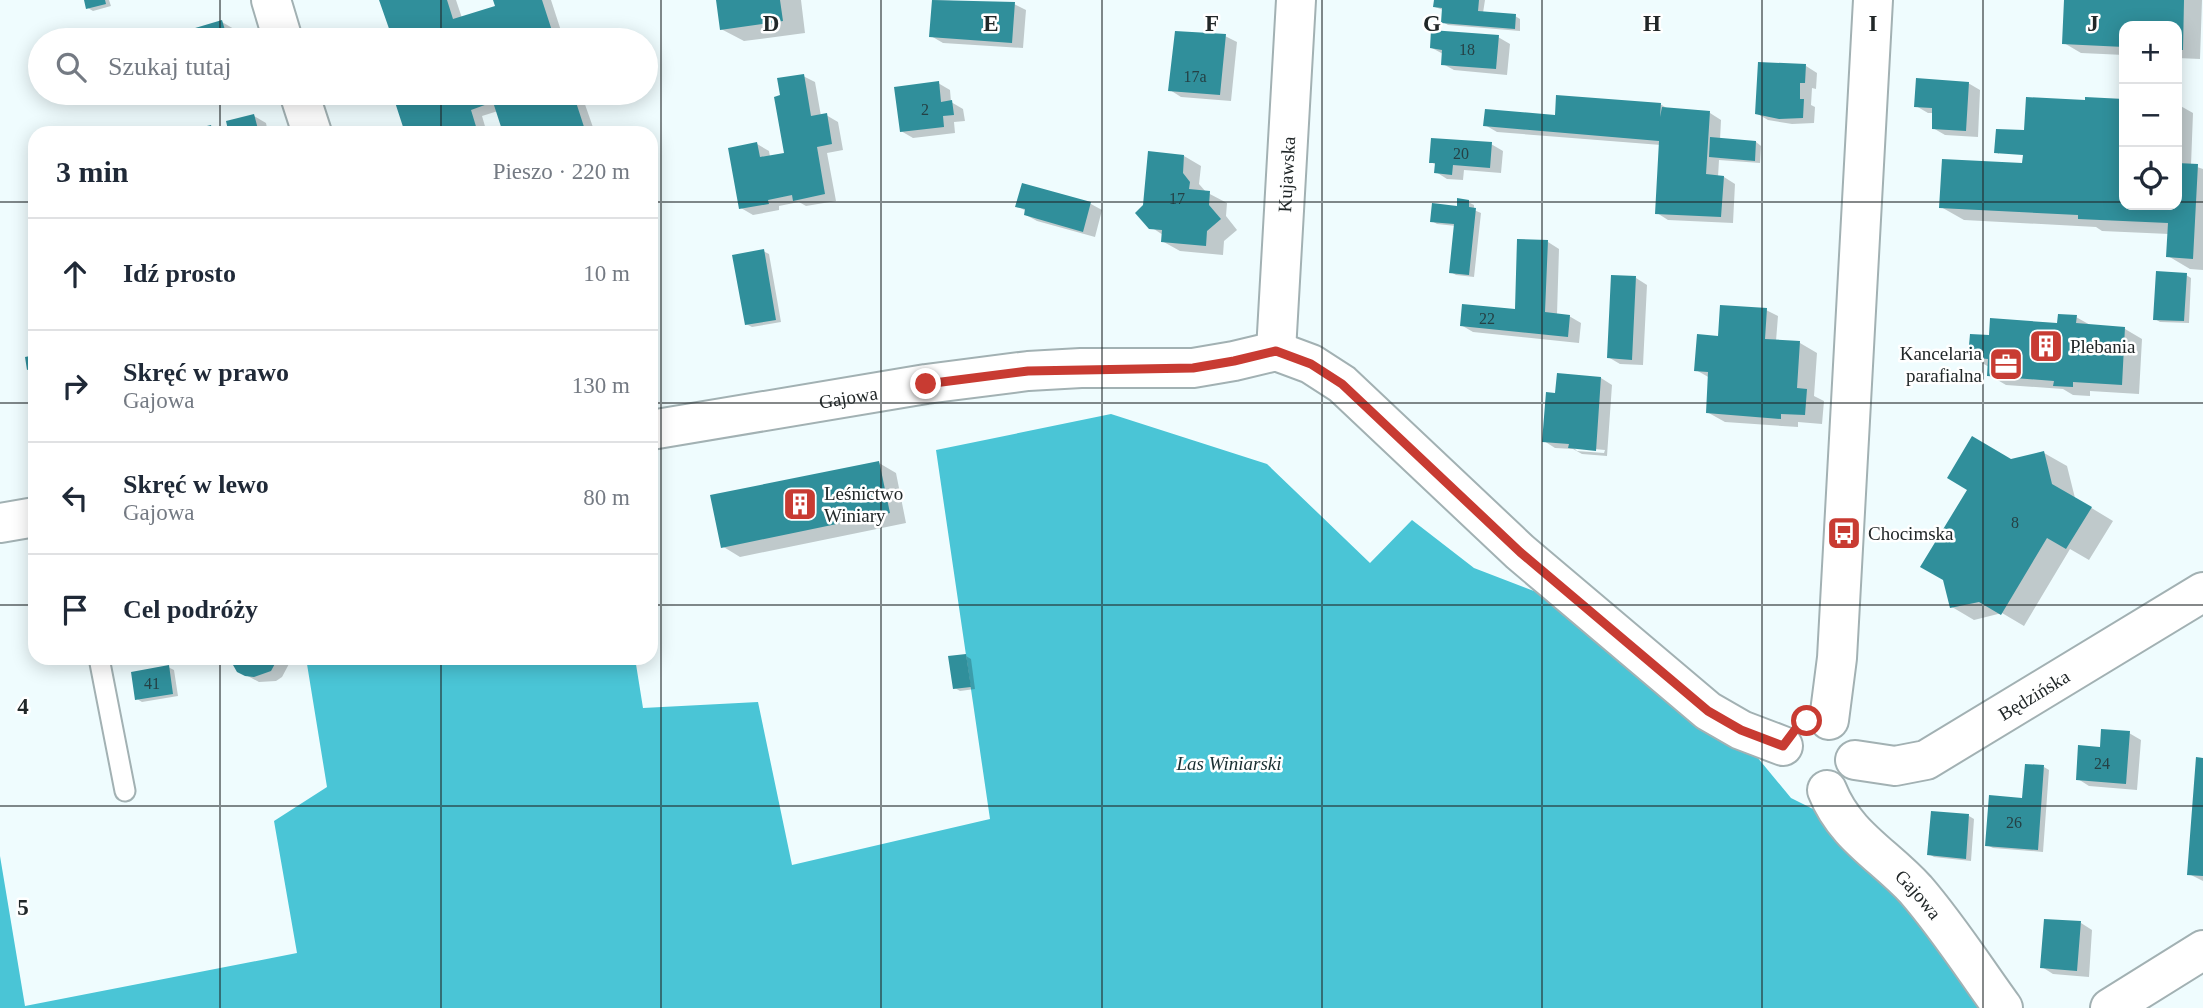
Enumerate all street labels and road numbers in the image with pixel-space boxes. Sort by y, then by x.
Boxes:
street label: Kujawska [1273,135,1299,213]
street label: Gajowa [817,382,880,412]
street label: Będzińska [1994,665,2073,724]
street label: Gajowa [1891,865,1946,924]

